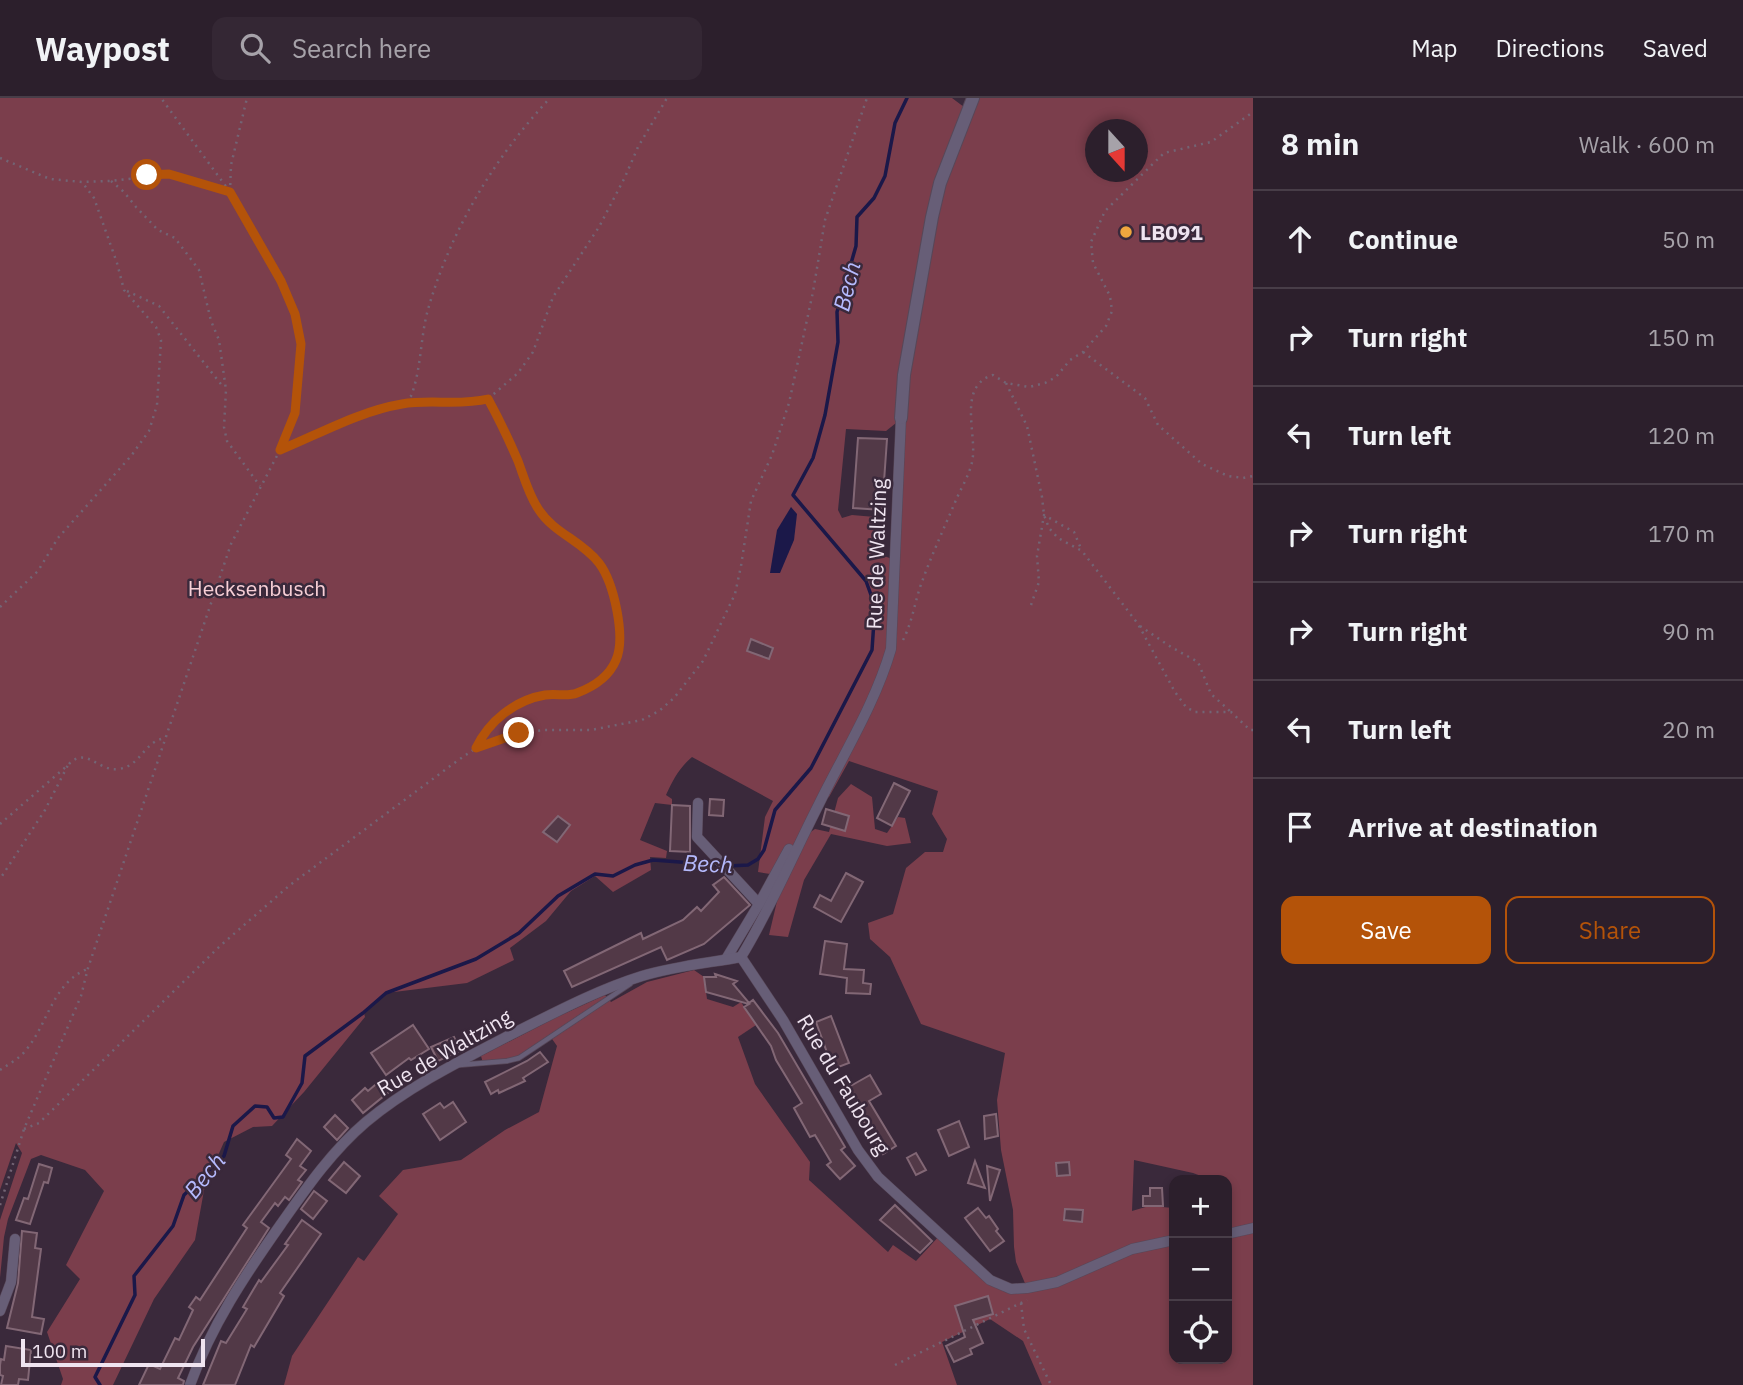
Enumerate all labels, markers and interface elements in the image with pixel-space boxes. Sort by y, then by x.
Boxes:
search box [212,17,702,80]
text: Waypost [35,27,170,70]
icon: search [236,29,274,67]
text: Search here [292,31,431,65]
text: Map [1411,32,1457,64]
text: Directions [1495,32,1605,64]
text: Saved [1643,32,1708,64]
north arrow [1085,119,1148,182]
text: 8 min [1281,124,1359,163]
text: Walk · 600 m [1579,129,1715,159]
route start [131,159,162,190]
place label: LB091 [1140,218,1203,246]
icon: ahead [1281,220,1319,258]
text: Continue [1348,222,1458,256]
marker: LB091 [1118,224,1134,240]
text: 50 m [1662,224,1715,254]
water label: Bech [825,258,867,314]
icon: right [1281,318,1319,356]
text: Turn right [1348,320,1467,354]
text: 150 m [1648,322,1715,352]
icon: left [1281,416,1319,454]
text: Turn left [1348,418,1451,452]
text: 120 m [1648,420,1715,450]
street label: Rue de Waltzing [859,478,893,630]
icon: right [1281,514,1319,552]
text: Turn right [1348,516,1467,550]
text: 170 m [1648,518,1715,548]
park label: Hecksenbusch [188,574,326,602]
icon: right [1281,612,1319,650]
text: Turn right [1348,614,1467,648]
text: 90 m [1662,616,1715,646]
icon: left [1281,710,1319,748]
text: Turn left [1348,712,1451,746]
text: 20 m [1662,714,1715,744]
route end [503,717,534,748]
icon: arrive [1281,808,1319,846]
text: Arrive at destination [1348,810,1598,844]
water label: Bech [682,847,734,879]
button: Save [1281,896,1491,964]
button: Share [1505,896,1715,964]
street label: Rue de Waltzing [372,1002,516,1102]
street label: Rue du Faubourg [791,1009,897,1159]
water label: Bech [177,1146,231,1204]
map controls [1169,1175,1232,1364]
button: + [1169,1175,1232,1238]
button: − [1169,1238,1232,1301]
button: locate [1169,1301,1232,1364]
scale bar [21,1336,205,1368]
text: 100 m [32,1339,87,1363]

